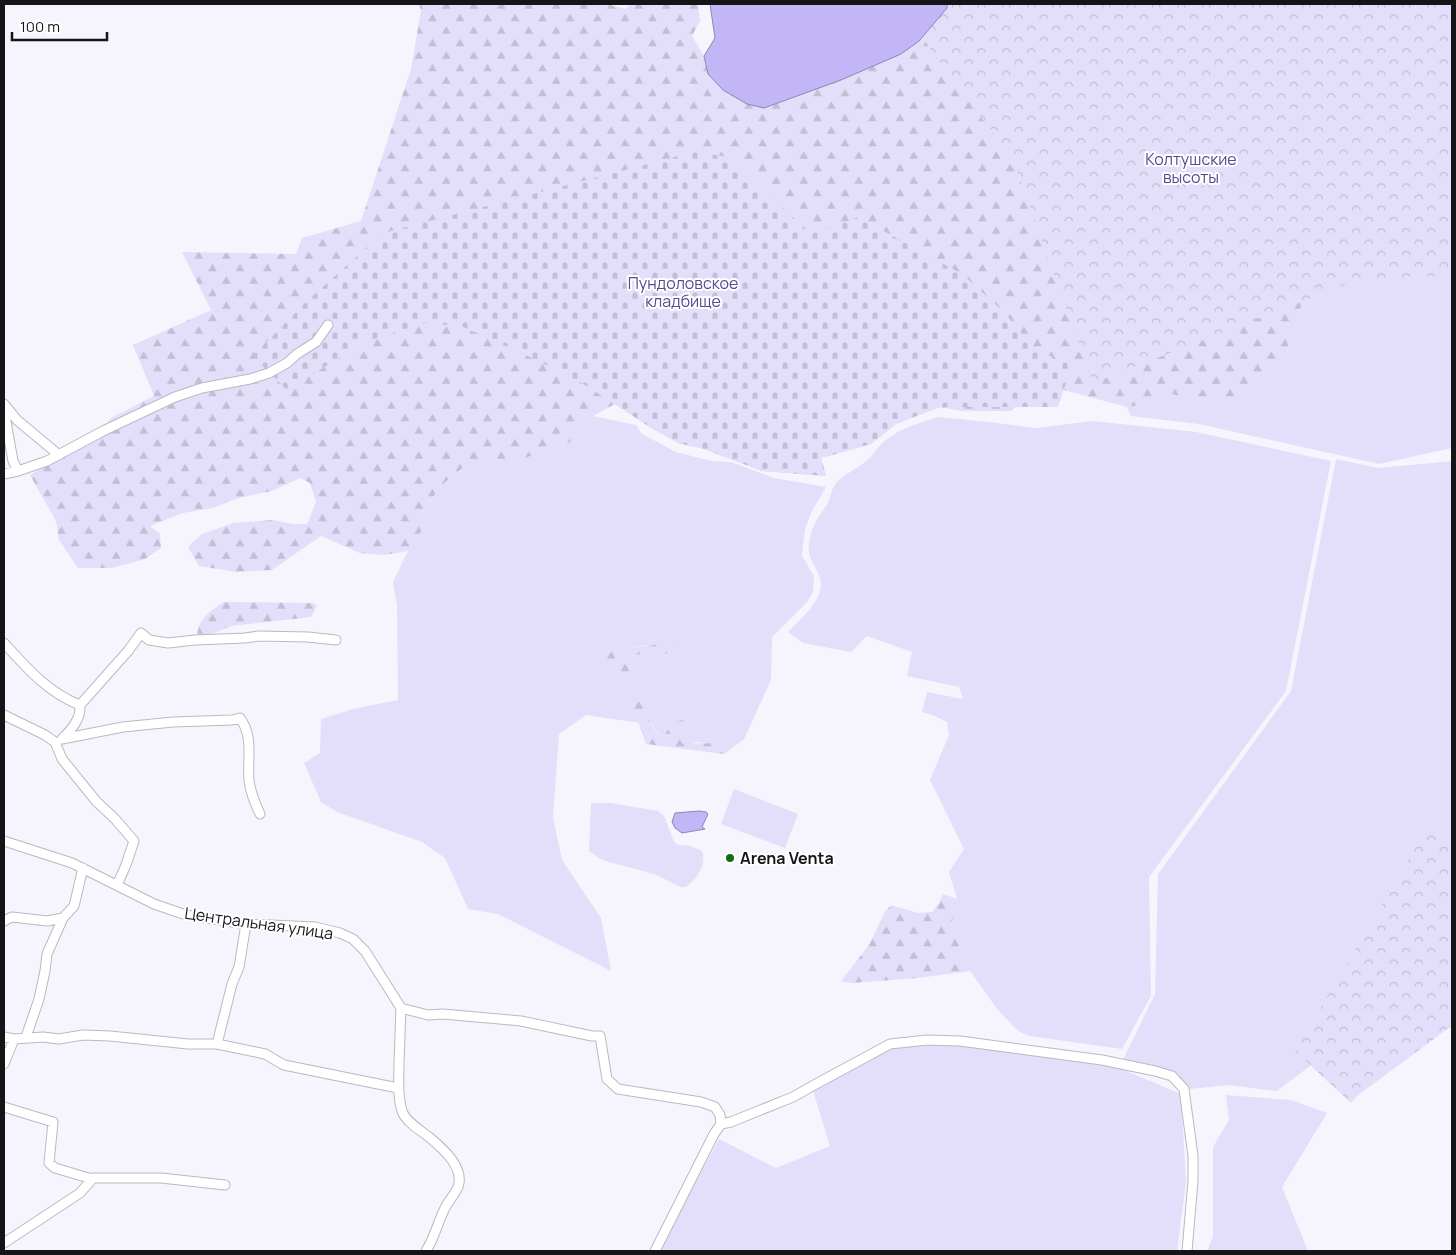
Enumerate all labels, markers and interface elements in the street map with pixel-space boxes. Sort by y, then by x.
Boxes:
scale bar [12,10,108,42]
text: 100 m [20,16,60,37]
park label: Колтушские высоты [1145,148,1237,188]
park label: Пундоловское кладбище [628,272,738,312]
place label: Arena Venta [740,847,834,869]
marker: Arena Venta [724,852,736,864]
street label: Центральная улица [183,902,335,944]

